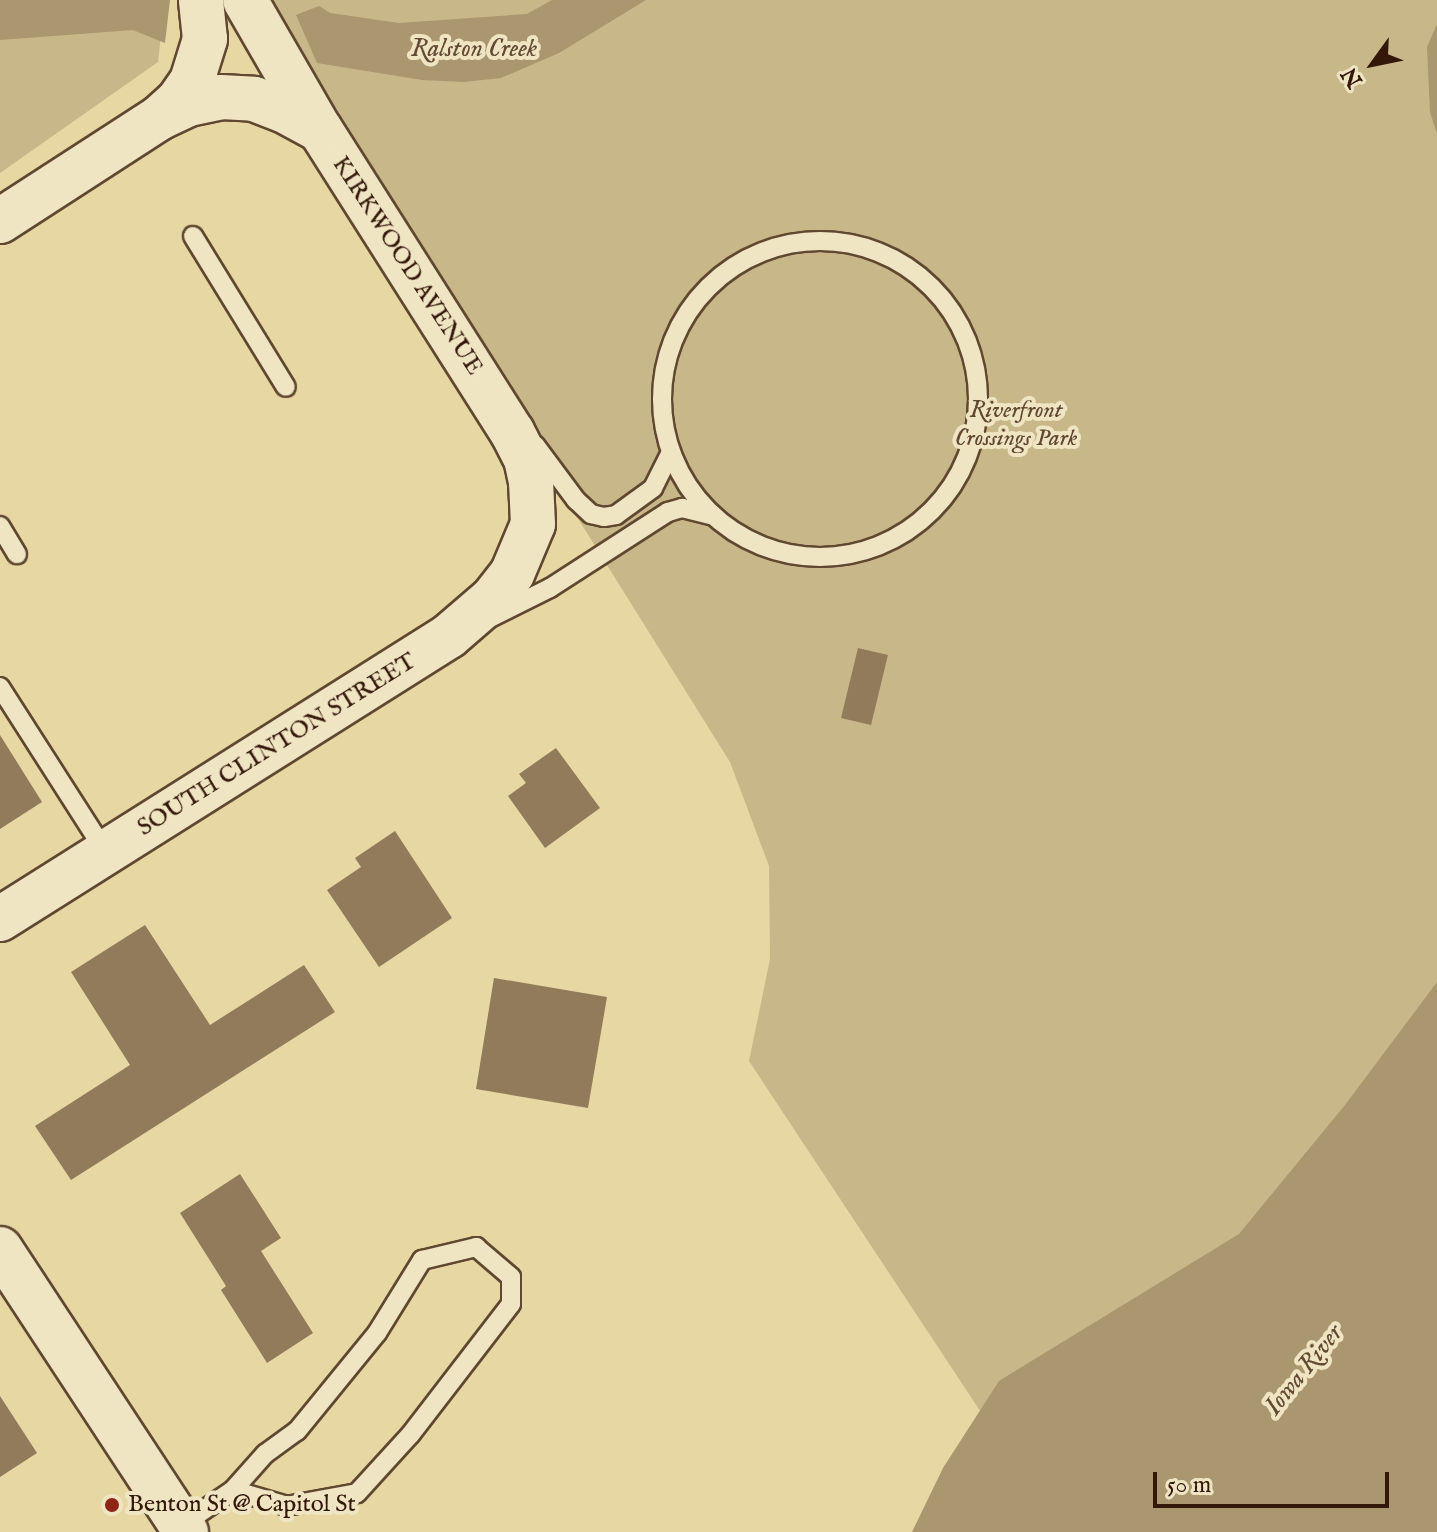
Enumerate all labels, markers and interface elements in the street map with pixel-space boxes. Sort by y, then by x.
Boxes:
north arrow [1333,24,1413,104]
water label: Ralston Creek [411,33,537,65]
text: N [1336,61,1370,93]
street label: KIRKWOOD AVENUE [326,151,488,381]
park label: Riverfront Crossings Park [955,397,1077,453]
street label: SOUTH CLINTON STREET [132,647,422,843]
water label: Iowa River [1258,1318,1350,1422]
scale bar [1157,1456,1393,1506]
text: 50 m [1167,1470,1211,1501]
place label: Benton St @ Capitol St [128,1491,356,1519]
marker: Benton St @ Capitol St [103,1496,121,1514]

